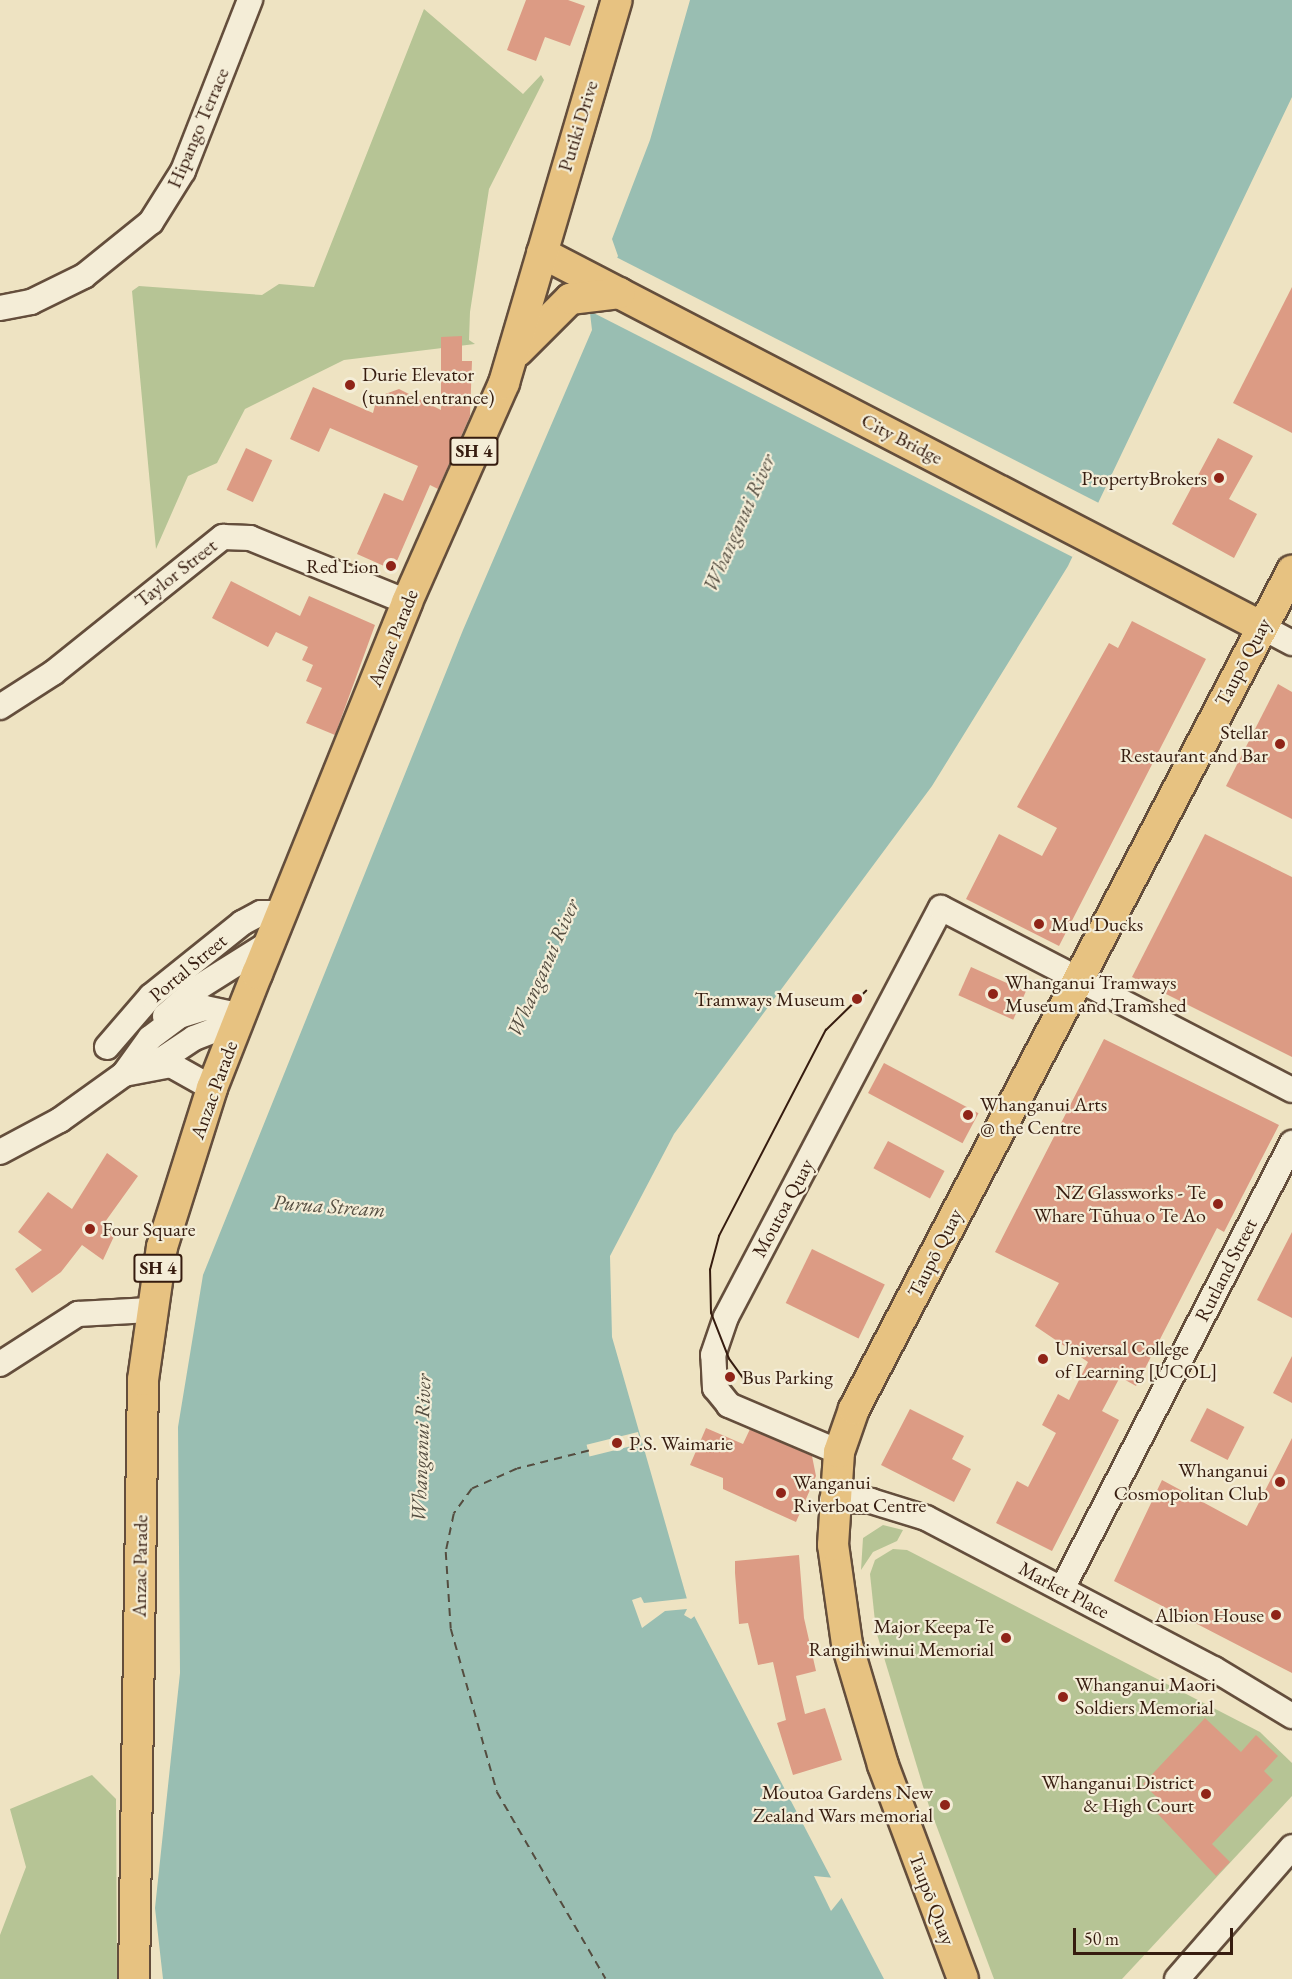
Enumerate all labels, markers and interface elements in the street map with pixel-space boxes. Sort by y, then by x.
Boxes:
street label: Hipango Terrace [162,64,234,192]
street label: Putiki Drive [553,78,603,174]
place label: Durie Elevator (tunnel entrance) [362,362,495,409]
marker: Durie Elevator (tunnel entrance) [343,378,357,392]
street label: City Bridge [857,408,947,470]
road number: SH 4 [448,436,500,466]
water label: Whanganui River [697,450,781,596]
place label: PropertyBrokers [1081,466,1207,490]
marker: PropertyBrokers [1212,471,1226,485]
street label: Taylor Street [130,534,222,612]
place label: Red Lion [306,554,379,578]
marker: Red Lion [384,559,398,573]
street label: Anzac Parade [363,586,423,690]
street label: Taupō Quay [1210,614,1276,710]
place label: Stellar Restaurant and Bar [1120,720,1268,767]
marker: Stellar Restaurant and Bar [1273,737,1287,751]
water label: Whanganui River [501,895,585,1041]
place label: Mud Ducks [1051,912,1143,936]
marker: Mud Ducks [1032,917,1046,931]
street label: Portal Street [144,929,232,1007]
place label: Whanganui Tramways Museum and Tramshed [1005,970,1187,1017]
place label: Tramways Museum [695,987,845,1011]
marker: Whanganui Tramways Museum and Tramshed [986,987,1000,1001]
marker: Tramways Museum [850,992,864,1006]
street label: Anzac Parade [185,1038,243,1142]
place label: Whanganui Arts @ the Centre [980,1092,1107,1139]
marker: Whanganui Arts @ the Centre [961,1108,975,1122]
street label: Moutoa Quay [747,1155,819,1261]
place label: NZ Glassworks - Te Whare Tūhua o Te Ao [1033,1180,1206,1227]
water label: Purua Stream [272,1189,386,1223]
marker: NZ Glassworks - Te Whare Tūhua o Te Ao [1211,1197,1225,1211]
street label: Taupō Quay [902,1205,968,1301]
street label: Rutland Street [1190,1214,1262,1326]
place label: Four Square [102,1217,195,1241]
marker: Four Square [83,1222,97,1236]
road number: SH 4 [132,1253,184,1283]
place label: Universal College of Learning [UCOL] [1055,1336,1217,1383]
marker: Universal College of Learning [UCOL] [1036,1352,1050,1366]
place label: Bus Parking [742,1365,833,1389]
marker: Bus Parking [723,1370,737,1384]
water label: Whanganui River [406,1373,436,1523]
place label: P.S. Waimarie [629,1431,733,1455]
marker: P.S. Waimarie [610,1436,624,1450]
place label: Whanganui Cosmopolitan Club [1114,1458,1268,1505]
place label: Wanganui Riverboat Centre [793,1470,926,1517]
marker: Whanganui Cosmopolitan Club [1273,1475,1287,1489]
marker: Wanganui Riverboat Centre [774,1486,788,1500]
street label: Anzac Parade [127,1514,153,1618]
street label: Market Place [1015,1556,1113,1624]
place label: Albion House [1155,1603,1264,1627]
marker: Albion House [1269,1608,1283,1622]
place label: Major Keepa Te Rangihiwinui Memorial [809,1614,994,1661]
marker: Major Keepa Te Rangihiwinui Memorial [999,1631,1013,1645]
place label: Whanganui Maori Soldiers Memorial [1075,1673,1216,1720]
marker: Whanganui Maori Soldiers Memorial [1056,1690,1070,1704]
place label: Whanganui District & High Court [1041,1770,1194,1817]
place label: Moutoa Gardens New Zealand Wars memorial [753,1781,933,1828]
marker: Whanganui District & High Court [1199,1787,1213,1801]
marker: Moutoa Gardens New Zealand Wars memorial [938,1798,952,1812]
street label: Taupō Quay [904,1850,960,1948]
scale bar [1076,1916,1236,1954]
text: 50 m [1084,1927,1119,1950]

